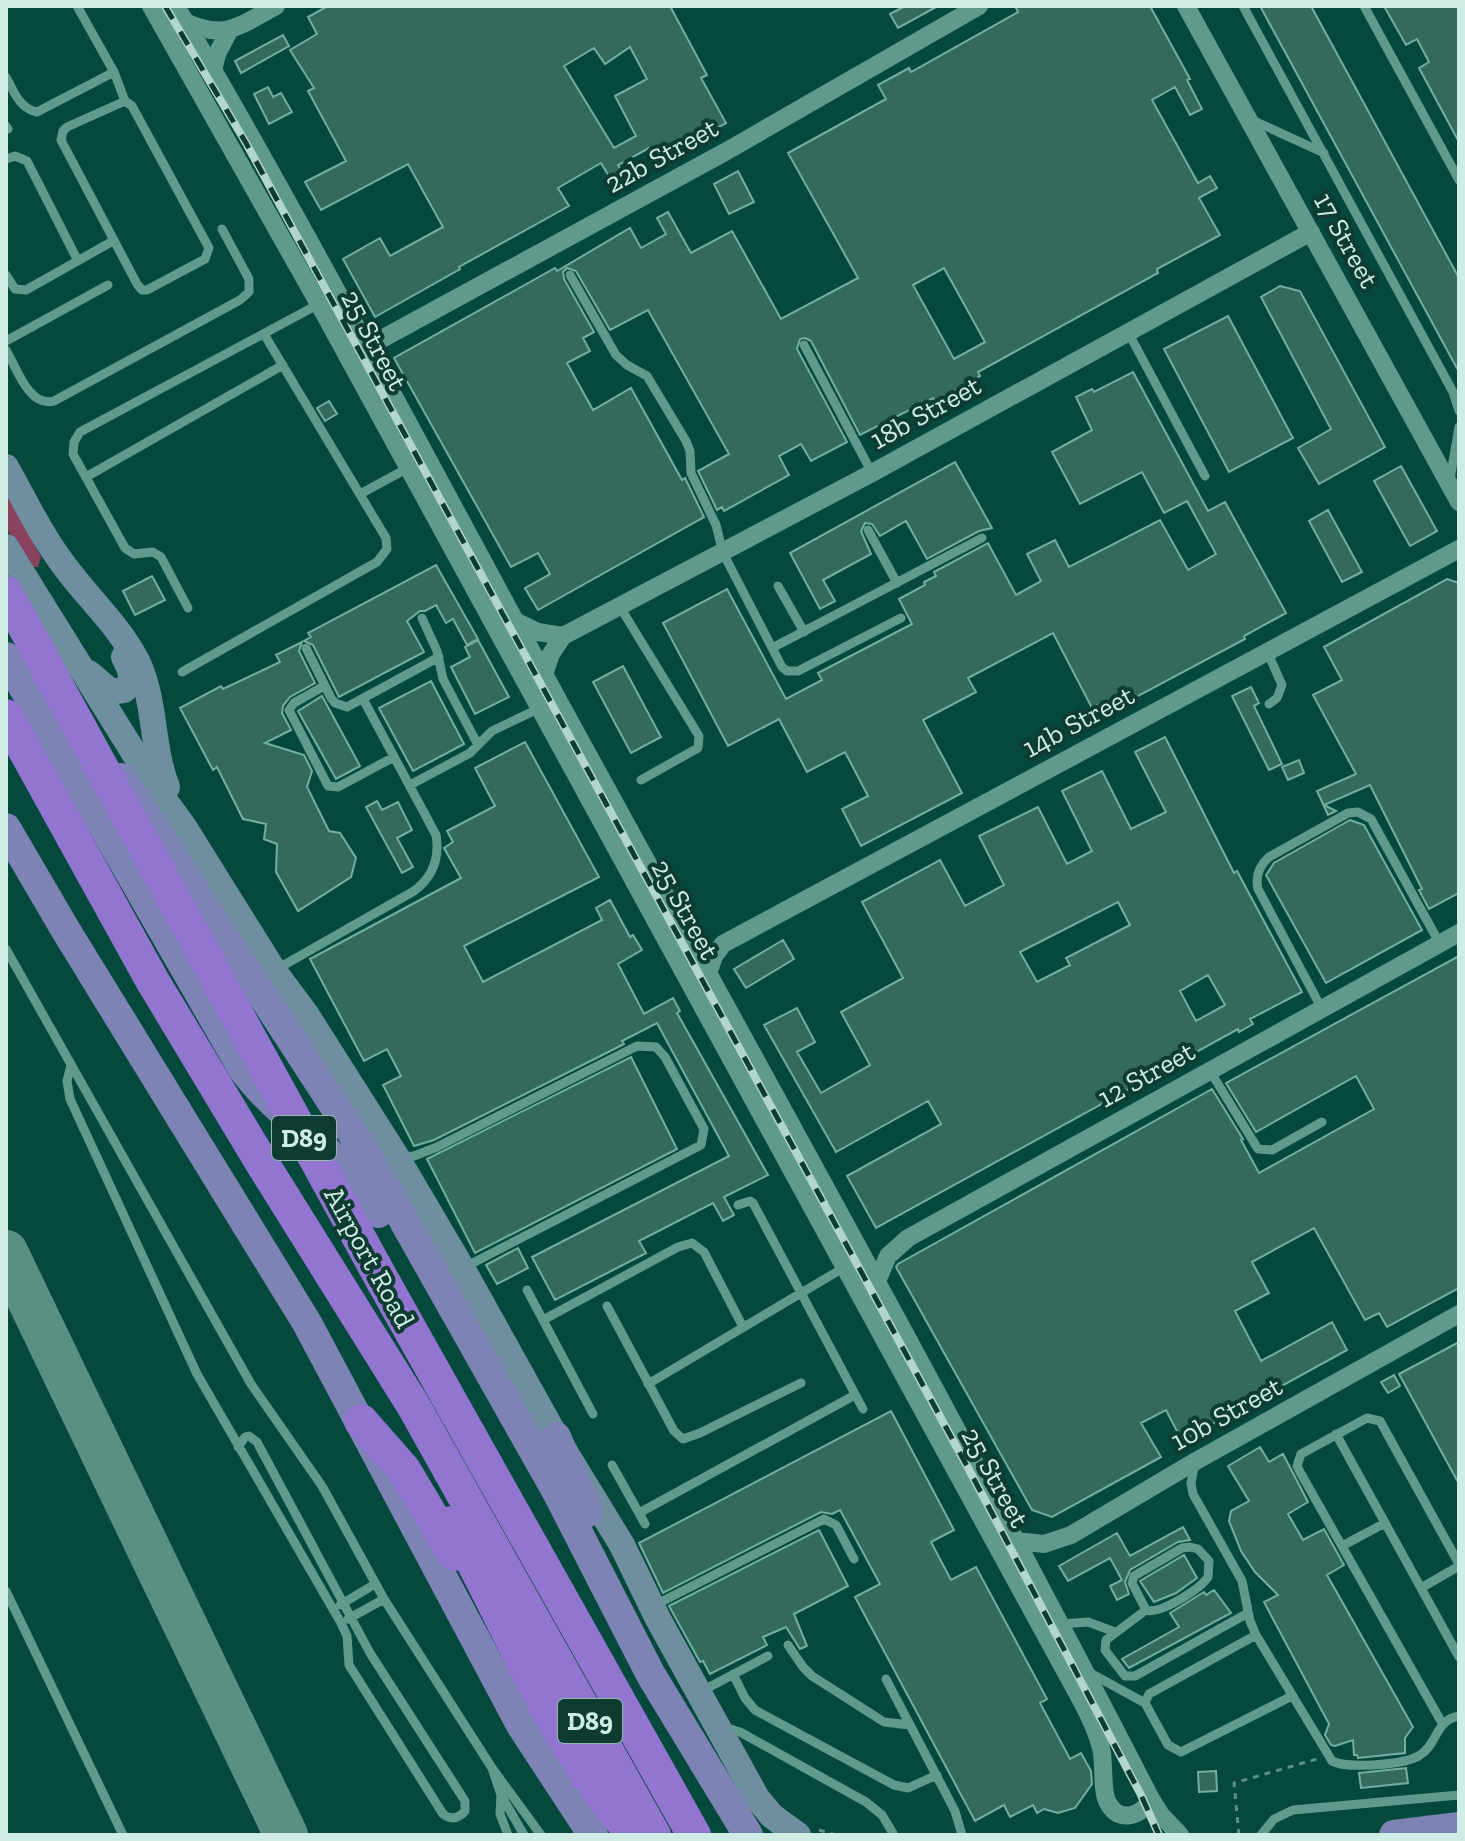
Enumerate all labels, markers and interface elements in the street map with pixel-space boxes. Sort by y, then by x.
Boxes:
street label: 22b Street [599,111,724,200]
street label: 17 Street [1307,187,1386,294]
street label: 25 Street [334,284,415,397]
street label: 18b Street [864,368,987,456]
street label: 14b Street [1017,678,1140,764]
street label: 25 Street [645,854,727,965]
street label: 12 Street [1092,1034,1201,1114]
road number: D89 [272,1116,336,1160]
street label: Airport Road [317,1181,422,1334]
street label: 10b Street [1165,1369,1288,1457]
street label: 25 Street [955,1422,1037,1533]
road number: D89 [558,1699,622,1743]

